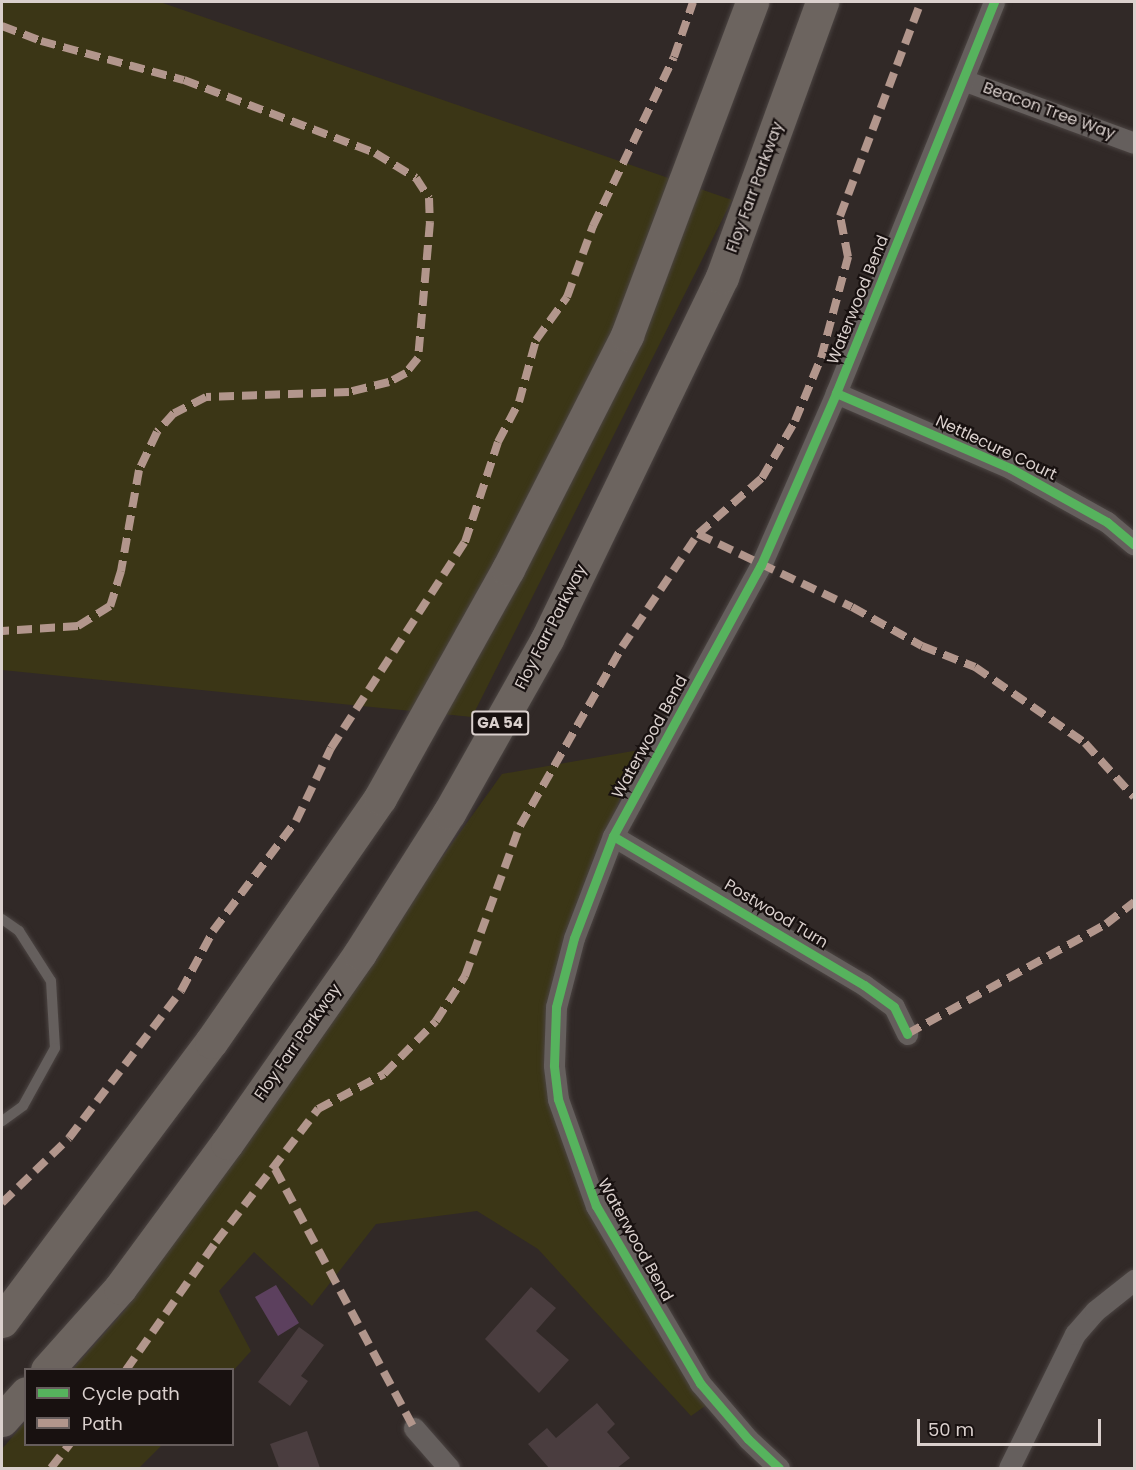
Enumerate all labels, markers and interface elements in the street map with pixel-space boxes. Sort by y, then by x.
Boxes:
street label: Beacon Tree Way [980,78,1118,144]
street label: Floy Farr Parkway [722,119,788,255]
street label: Waterwood Bend [823,233,893,367]
street label: Nettlecure Court [932,412,1060,484]
street label: Floy Farr Parkway [511,561,591,693]
street label: Waterwood Bend [608,672,692,802]
road number: GA 54 [470,711,530,735]
street label: Postwood Turn [721,876,831,952]
street label: Floy Farr Parkway [251,980,345,1104]
street label: Waterwood Bend [593,1175,677,1305]
legend [24,1368,234,1446]
text: Cycle path [82,1381,180,1406]
scale bar [920,1407,1104,1445]
text: Path [82,1411,123,1436]
text: 50 m [928,1417,974,1442]

